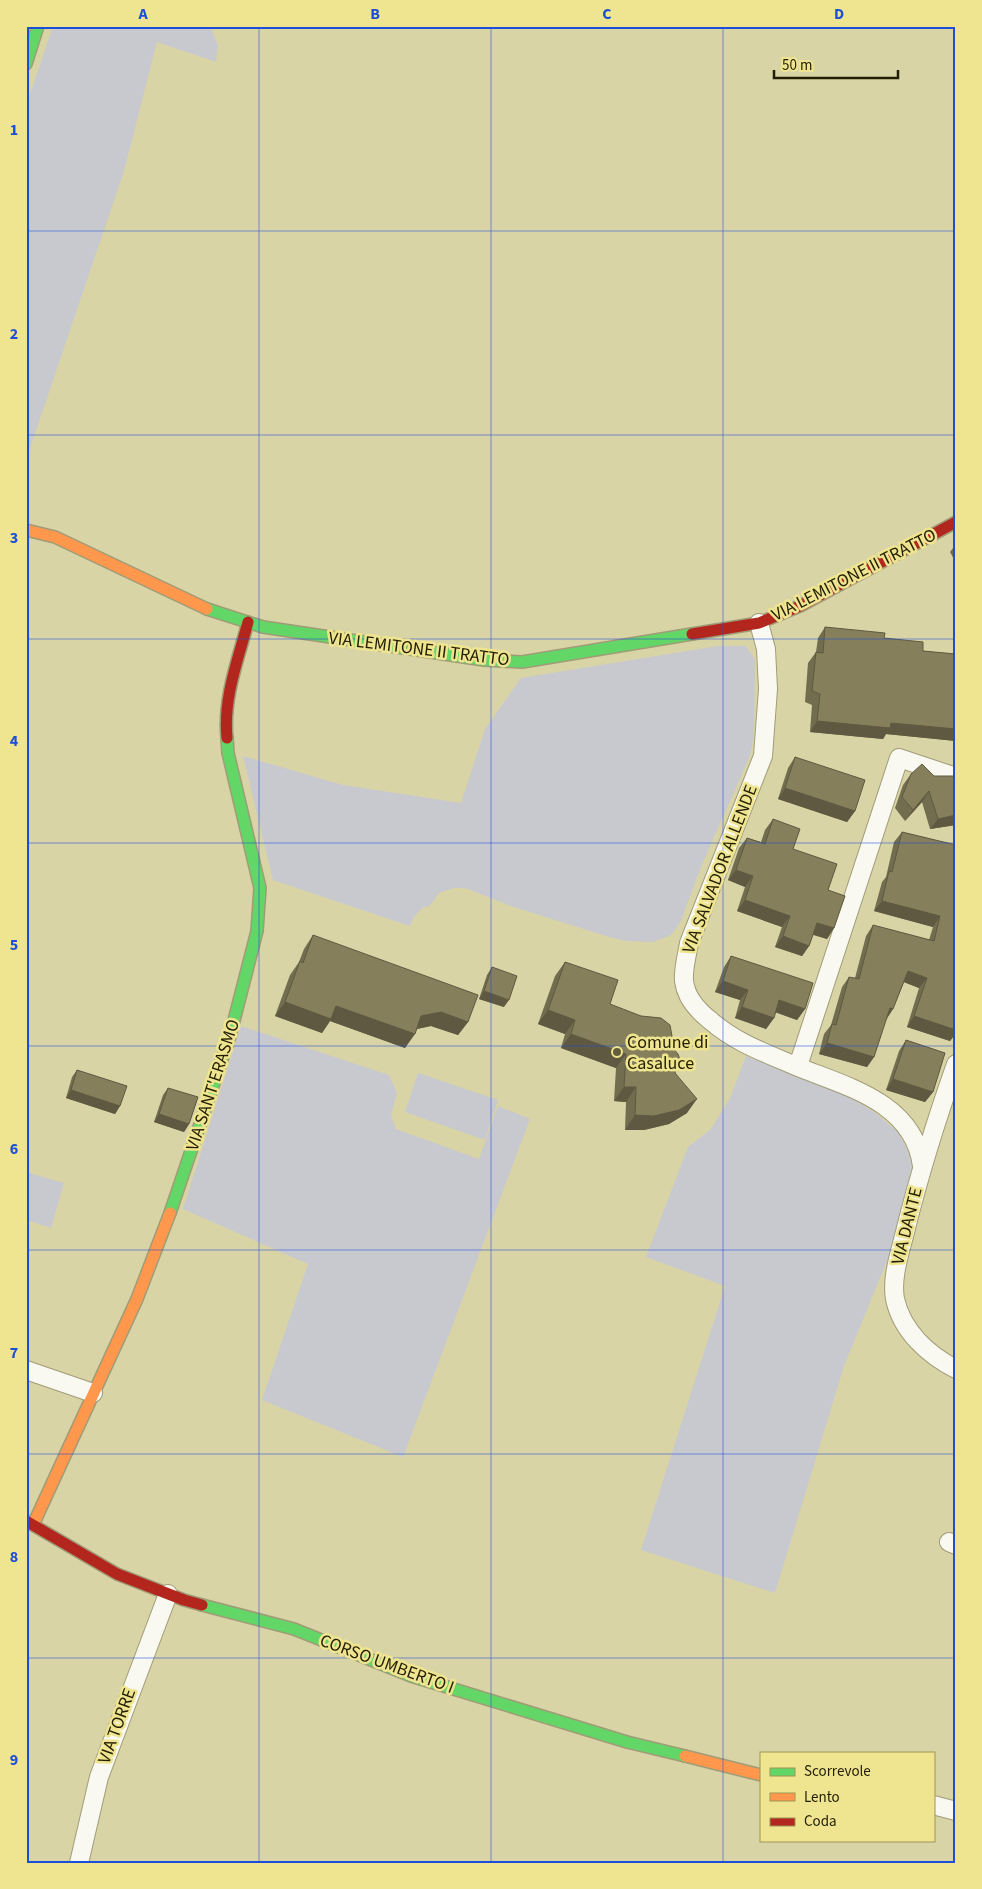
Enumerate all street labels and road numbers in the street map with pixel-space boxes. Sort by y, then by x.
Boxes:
street label: VIA LEMITONE II TRATTO [767,523,941,627]
street label: VIA LEMITONE II TRATTO [327,626,511,672]
street label: VIA SALVADOR ALLENDE [676,781,764,957]
street label: VIA SANT'ERASMO [180,1016,246,1154]
street label: VIA DANTE [885,1185,929,1267]
street label: CORSO UMBERTO I [316,1628,458,1700]
street label: VIA TORRE [92,1685,142,1767]

